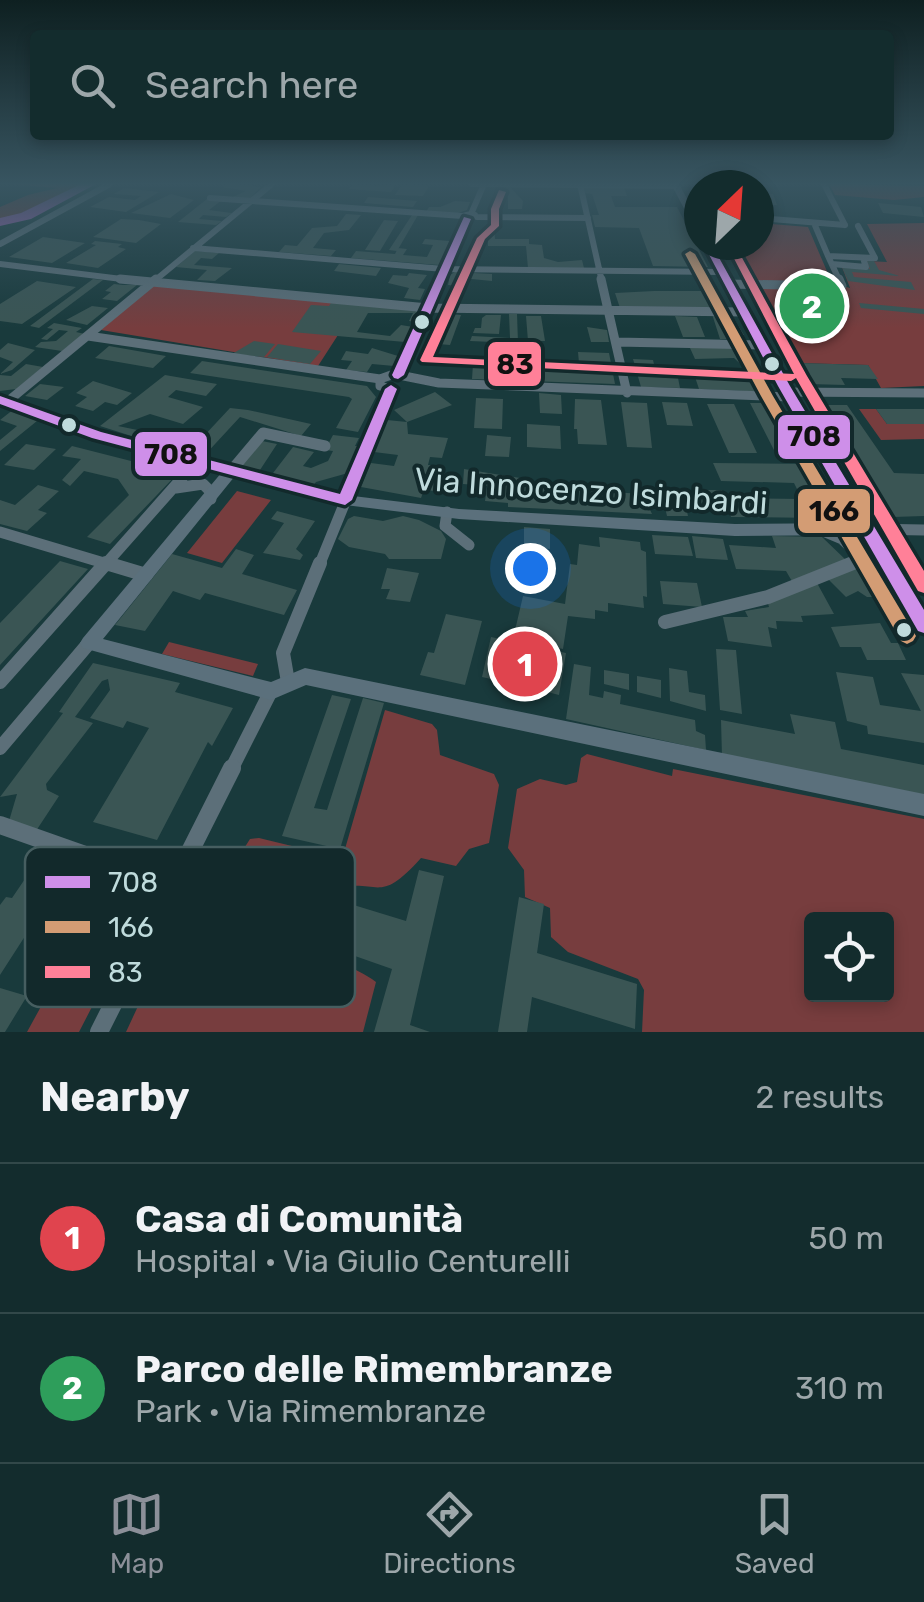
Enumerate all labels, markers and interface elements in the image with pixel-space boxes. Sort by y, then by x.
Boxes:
search box [30,30,894,140]
icon: search [65,58,120,113]
text: Search here [145,62,358,108]
north arrow [684,170,774,260]
pin: 2 [780,268,844,344]
unlabelled marker [412,312,432,332]
line badge: 83 [486,340,543,388]
text: 83 [496,348,534,381]
unlabelled marker [762,354,782,374]
line badge: 708 [776,413,852,461]
unlabelled marker [59,415,79,435]
text: 708 [787,420,841,453]
line badge: 708 [133,430,209,478]
text: 708 [144,438,198,471]
street label: Via Innocenzo Isimbardi [413,460,769,522]
line badge: 166 [796,487,872,535]
text: 166 [809,495,859,528]
your location [505,543,556,594]
unlabelled marker [894,620,914,640]
pin: 1 [492,626,558,702]
legend [25,847,355,1007]
text: 708 [108,866,158,899]
text: 166 [108,911,154,944]
map controls [804,912,894,1002]
button: locate [804,912,894,1002]
text: 83 [108,956,143,989]
text: Nearby [40,1072,190,1122]
text: 2 results [755,1078,884,1116]
text: Casa di Comunità [135,1196,463,1242]
text: 1 [65,1219,80,1257]
text: 50 m [808,1219,884,1257]
text: Hospital · Via Giulio Centurelli [135,1242,571,1280]
text: Parco delle Rimembranze [135,1346,613,1392]
text: 2 [62,1369,83,1407]
text: 310 m [795,1369,884,1407]
text: Park · Via Rimembranze [135,1392,486,1430]
tab: Map [109,1487,164,1580]
tab: Directions [383,1487,516,1580]
tab: Saved [735,1487,815,1580]

